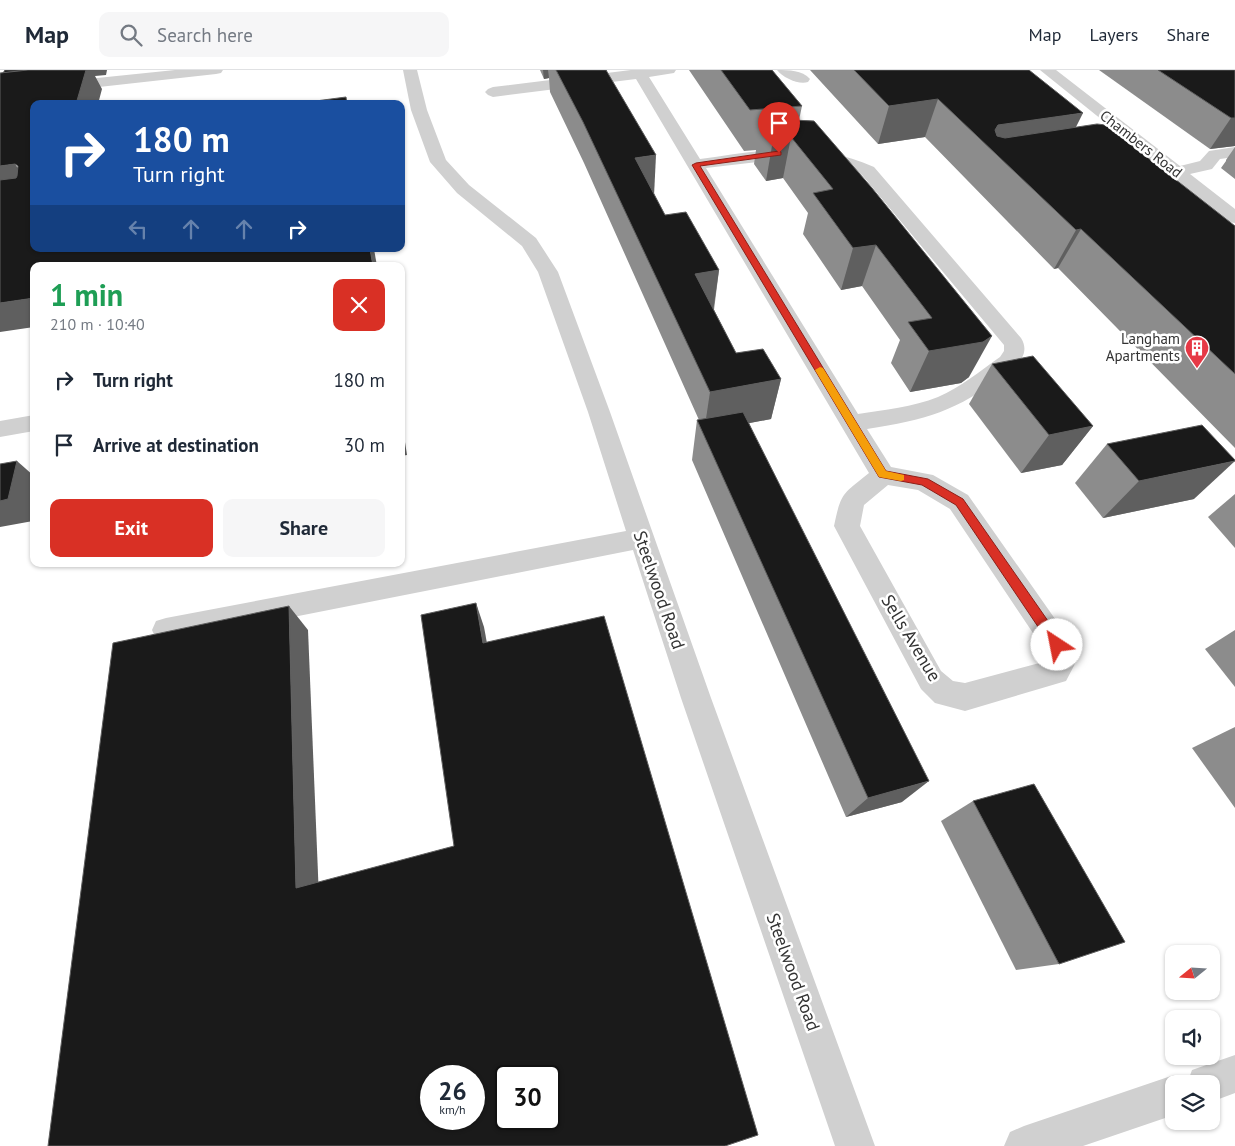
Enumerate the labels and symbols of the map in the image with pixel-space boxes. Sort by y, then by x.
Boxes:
pin [758,102,800,153]
street label: Chambers Road [1096,106,1186,182]
place label: Langham Apartments [1106,329,1180,365]
building icon: Langham Apartments [1184,335,1210,369]
street label: Steelwood Road [628,528,690,652]
street label: Sells Avenue [877,590,946,685]
position arrow [1030,618,1082,670]
street label: Steelwood Road [762,910,825,1034]
north arrow [1165,945,1220,1000]
speed limit sign: 30 [495,1065,560,1130]

